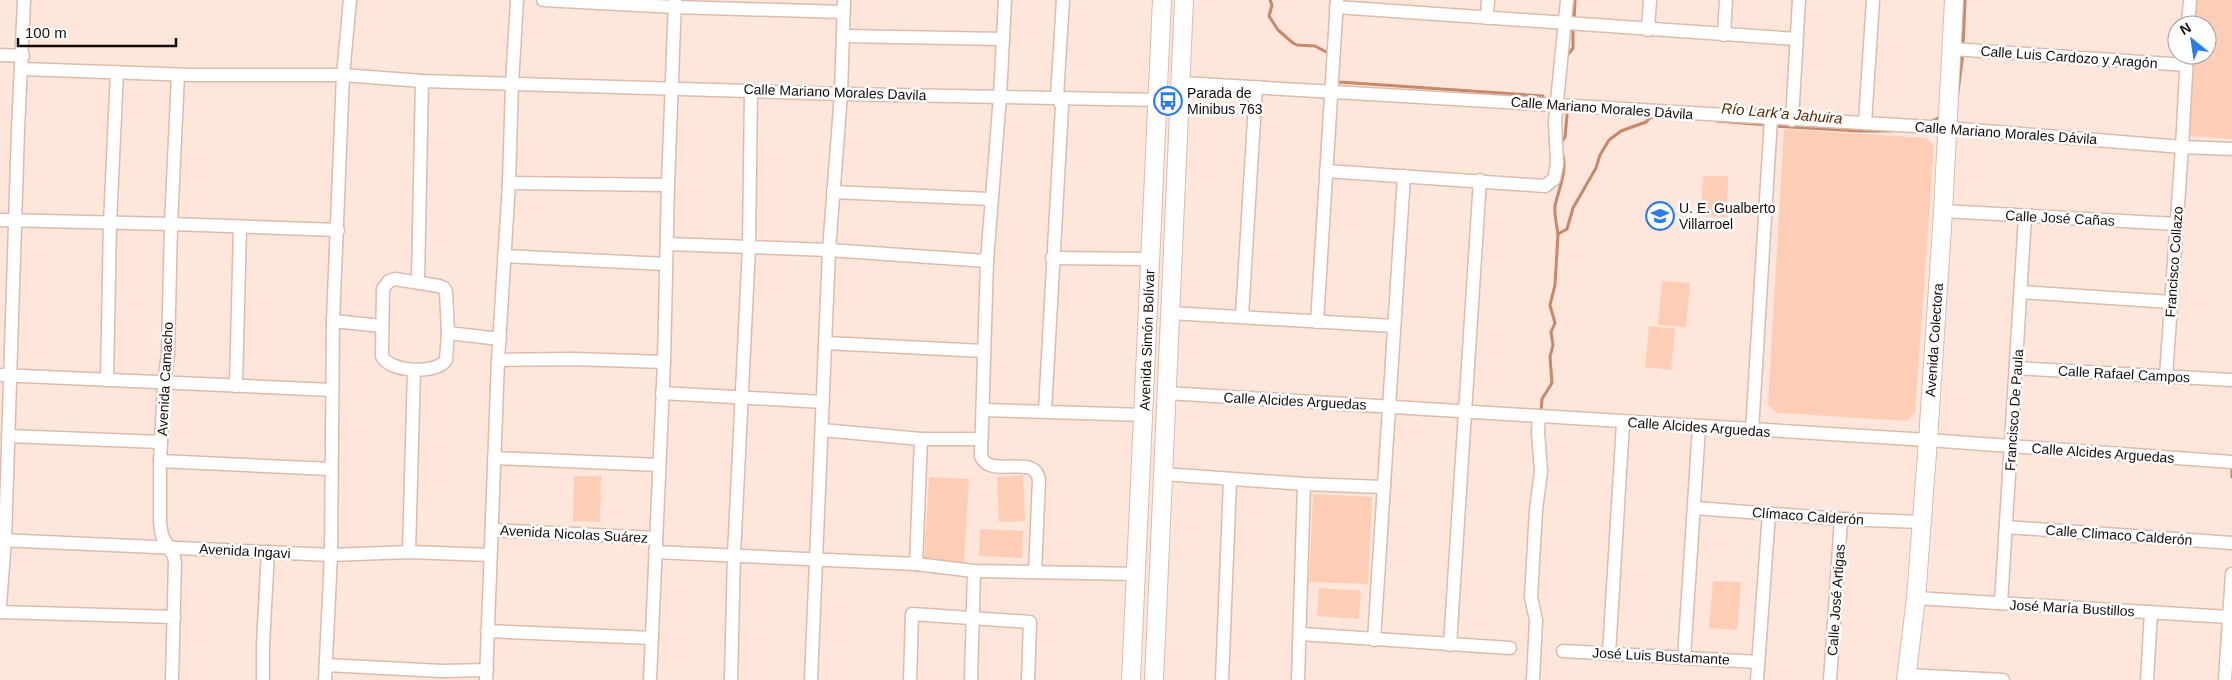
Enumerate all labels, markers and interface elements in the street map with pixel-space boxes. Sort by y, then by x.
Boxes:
scale bar [18,15,175,47]
north arrow [2167,15,2217,65]
text: N [2177,19,2194,38]
text: 100 m [25,24,67,41]
street label: Calle Luis Cardozo y Aragón [1980,43,2158,71]
street label: Calle Mariano Morales Davila [743,81,927,103]
place label: Parada de Minibus 763 [1187,85,1263,117]
bus stop icon: Parada de Minibus 763 [1153,86,1183,116]
street label: Calle Mariano Morales Dávila [1510,94,1694,122]
water label: Río Lark’a Jahuira [1721,99,1843,127]
street label: Calle Mariano Morales Dávila [1914,119,2098,147]
place label: U. E. Gualberto Villarroel [1679,200,1776,232]
school or university icon: U. E. Gualberto Villarroel [1645,201,1675,231]
street label: Francisco Collazo [2162,206,2186,318]
street label: Calle José Cañas [2005,207,2115,229]
street label: Avenida Simón Bolívar [1137,269,1157,411]
street label: Avenida Colectora [1922,282,1946,397]
street label: Avenida Camacho [154,321,176,436]
street label: Francisco De Paula [2002,348,2026,471]
street label: Calle Rafael Campos [2058,363,2190,385]
street label: Calle Alcides Arguedas [1223,389,1367,413]
street label: Calle Alcides Arguedas [1627,414,1771,440]
street label: Calle Alcides Arguedas [2031,440,2175,466]
street label: Clímaco Calderón [1752,504,1864,528]
street label: Avenida Nicolas Suárez [499,522,649,546]
street label: Calle Climaco Calderón [2045,522,2193,548]
street label: Avenida Ingavi [199,541,291,561]
street label: Calle José Artigas [1824,544,1848,656]
street label: José María Bustillos [2009,597,2135,619]
street label: José Luis Bustamante [1592,644,1730,668]

